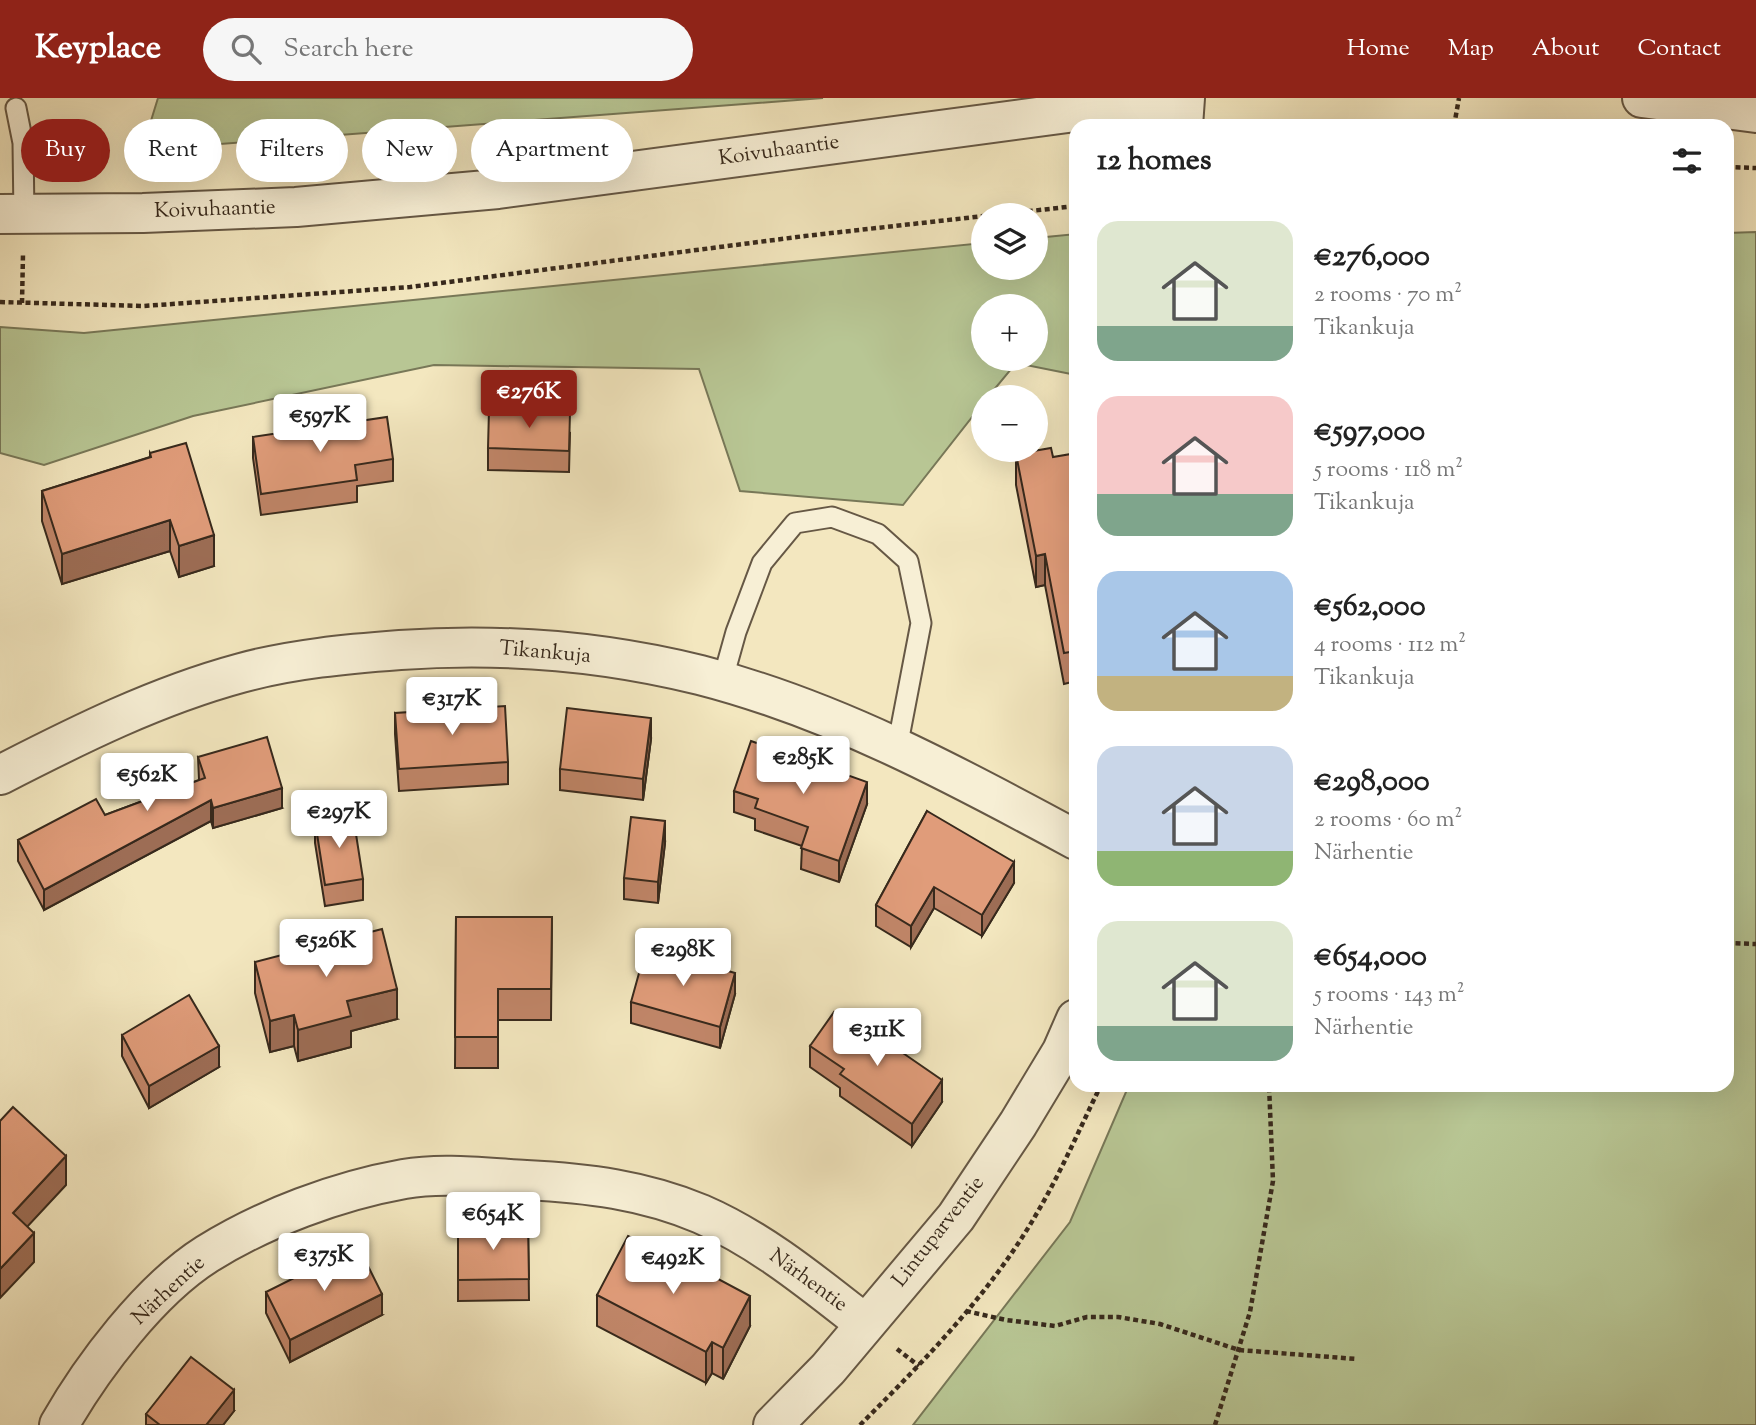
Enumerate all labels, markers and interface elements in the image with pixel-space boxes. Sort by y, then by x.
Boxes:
search box [203,18,693,81]
text: Keyplace [35,25,161,73]
icon: search [227,30,265,68]
text: Search here [283,31,414,68]
text: Home [1347,32,1410,66]
text: Map [1448,32,1494,66]
text: About [1532,32,1599,66]
text: Contact [1637,32,1721,66]
chip: Buy [21,119,110,182]
chip: Rent [124,119,222,182]
chip: Filters [236,119,348,182]
chip: New [362,119,457,182]
chip: Apartment [471,119,633,182]
street label: Koivuhaantie [717,128,841,174]
text: 12 homes [1097,140,1212,183]
icon: filters [1668,142,1706,180]
street label: Koivuhaantie [154,193,276,227]
map controls [971,203,1048,462]
button: layers [971,203,1048,280]
text: €276,000 [1314,236,1430,279]
icon: home [1153,249,1237,333]
text: 2 rooms · 70 m² [1314,279,1462,312]
button: + [971,294,1048,371]
text: Tikankuja [1314,312,1415,345]
pin: €276K [480,370,578,430]
text: €276K [497,376,561,409]
button: − [971,385,1048,462]
pin: €597K [271,394,369,454]
text: €597K [289,400,351,433]
text: €597,000 [1314,411,1425,454]
icon: home [1153,424,1237,508]
text: 5 rooms · 118 m² [1314,454,1463,487]
text: Tikankuja [1314,487,1415,520]
text: €562,000 [1314,586,1426,629]
icon: home [1153,599,1237,683]
text: 4 rooms · 112 m² [1314,629,1466,662]
street label: Tikankuja [498,634,592,672]
text: Tikankuja [1314,662,1415,695]
pin: €317K [403,678,501,737]
text: €317K [422,683,482,716]
pin: €285K [754,736,852,796]
text: €285K [773,742,833,775]
pin: €562K [98,754,196,813]
text: €562K [117,759,177,792]
text: €298,000 [1314,761,1430,804]
icon: home [1153,774,1237,858]
pin: €297K [290,790,388,850]
text: €297K [307,796,371,829]
text: 2 rooms · 60 m² [1314,804,1462,837]
text: Närhentie [1314,837,1413,870]
pin: €526K [277,920,375,979]
text: €526K [296,925,356,958]
pin: €298K [634,928,732,988]
text: €298K [651,934,715,967]
text: €654,000 [1314,936,1427,979]
icon: home [1153,949,1237,1033]
text: 5 rooms · 143 m² [1314,979,1465,1012]
pin: €311K [828,1009,926,1068]
text: Närhentie [1314,1012,1413,1045]
text: €311K [849,1014,905,1047]
street label: Lintuparventie [886,1170,992,1294]
pin: €654K [444,1192,542,1252]
text: €654K [462,1198,524,1231]
pin: €375K [275,1234,373,1293]
pin: €492K [624,1236,722,1296]
text: €375K [294,1239,354,1272]
text: €492K [641,1242,705,1275]
street label: Närhentie [762,1242,854,1320]
street label: Närhentie [126,1249,212,1333]

